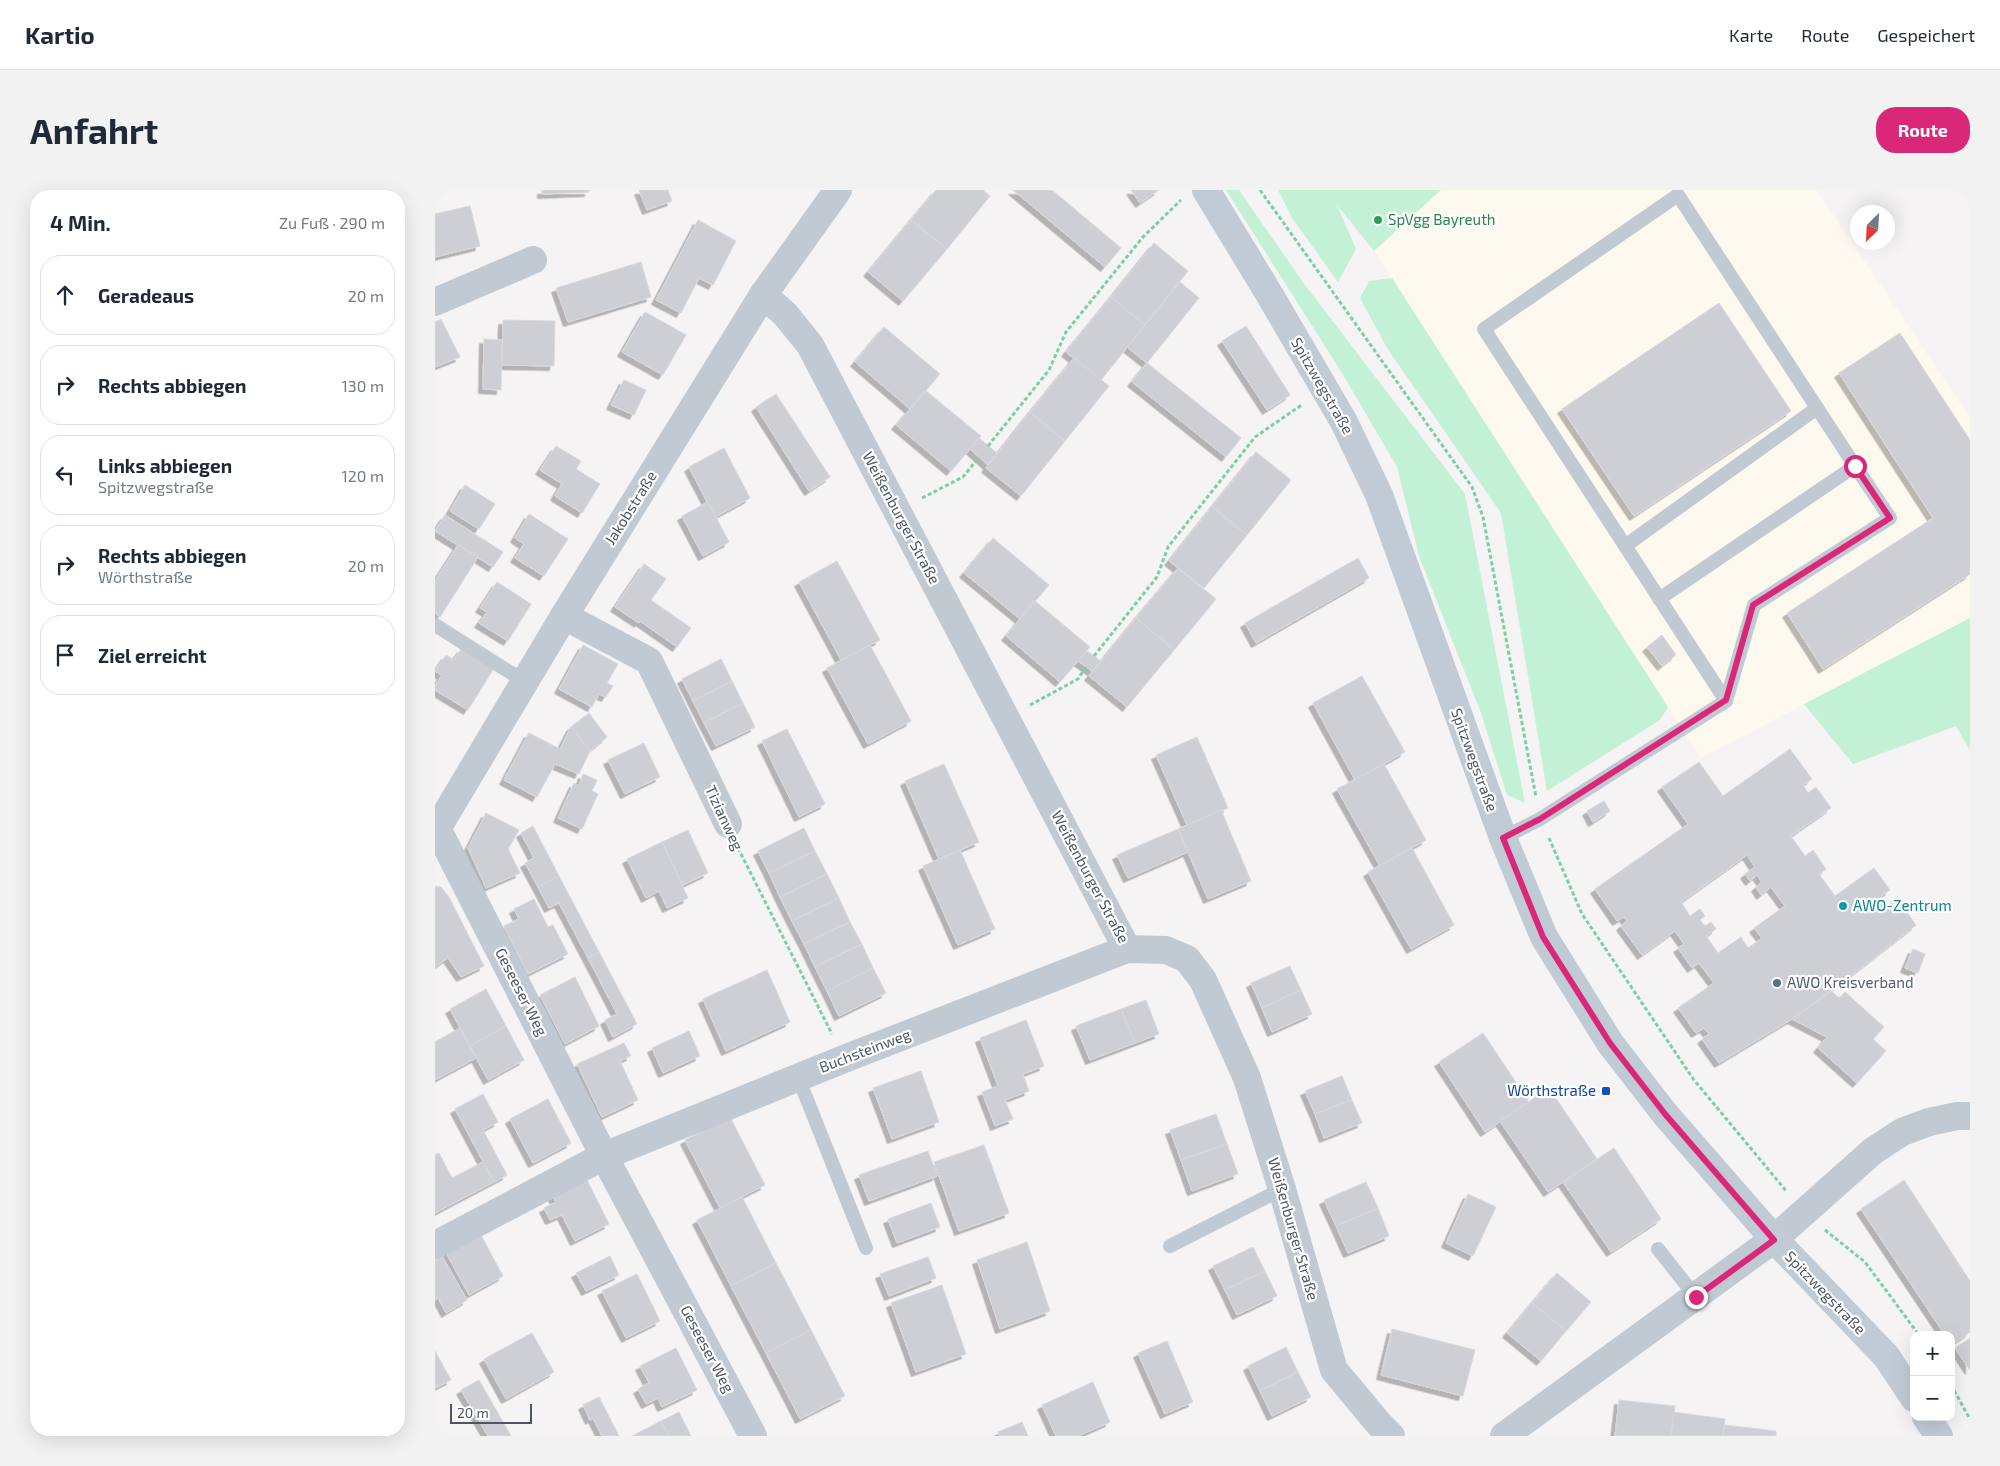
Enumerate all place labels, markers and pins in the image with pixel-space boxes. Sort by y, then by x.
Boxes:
place label: SpVgg Bayreuth [1388,210,1496,228]
marker: SpVgg Bayreuth [1372,214,1384,226]
place label: AWO-Zentrum [1853,896,1952,914]
marker: AWO-Zentrum [1837,900,1849,912]
place label: AWO Kreisverband [1787,973,1914,991]
marker: AWO Kreisverband [1771,977,1783,989]
place label: Wörthstraße [1507,1081,1596,1099]
marker: Wörthstraße [1600,1085,1612,1097]

